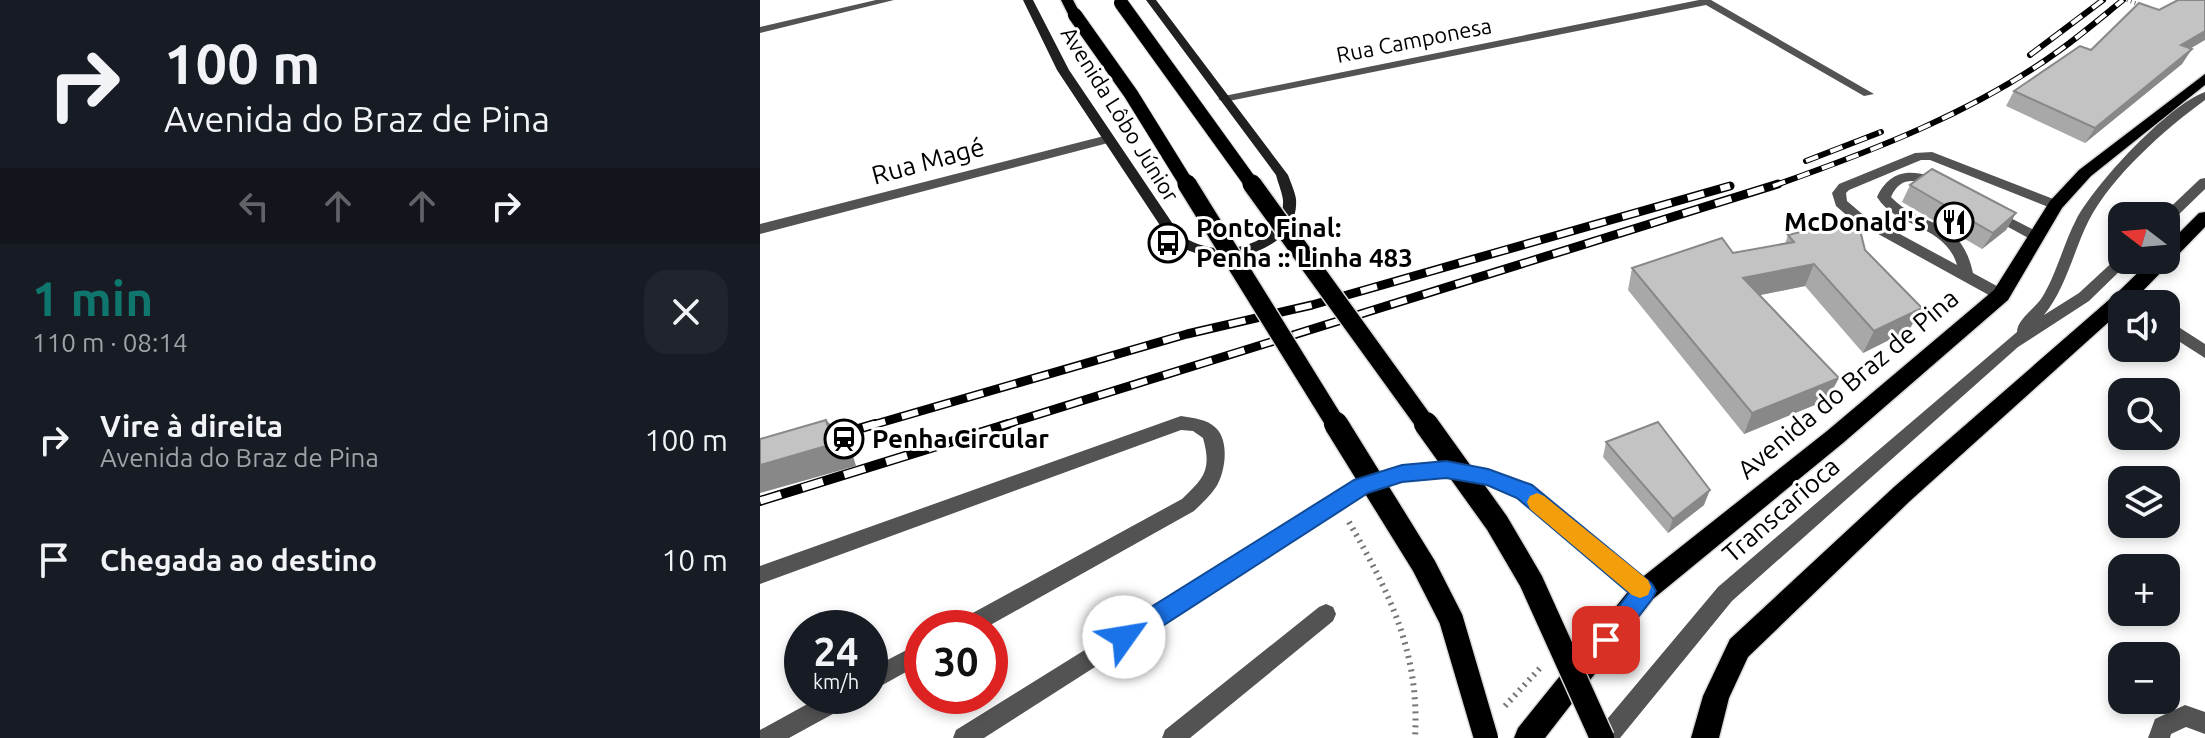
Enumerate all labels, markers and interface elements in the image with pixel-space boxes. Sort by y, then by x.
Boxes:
street label: Rua Camponesa [1334,12,1494,67]
street label: Avenida Lôbo Júnior [1056,22,1185,206]
icon: right [32,32,136,136]
text: 100 m [164,32,320,95]
text: Avenida do Braz de Pina [164,98,550,139]
street label: Rua Magé [868,132,987,189]
icon: left [232,184,276,228]
icon: ahead [316,184,360,228]
icon: ahead [400,184,444,228]
icon: right [484,184,528,228]
restaurant icon: McDonald's [1933,201,1975,243]
north arrow [2108,202,2180,274]
map controls [2108,202,2180,714]
place label: McDonald's [1784,207,1926,236]
place label: Ponto Final: Penha :: Linha 483 [1196,213,1413,272]
bus stop icon: Ponto Final: Penha :: Linha 483 [1147,222,1189,264]
button: close [644,270,728,354]
text: 1 min [32,271,153,325]
street label: Avenida do Braz de Pina [1732,283,1964,484]
button: sound [2108,290,2180,362]
text: 110 m · 08:14 [32,328,188,357]
button: search [2108,378,2180,450]
text: Vire à direita [100,409,283,443]
icon: right [32,418,76,462]
station icon: Penha Circular [823,418,865,460]
text: 100 m [644,423,728,457]
place label: Penha Circular [872,424,1049,453]
text: Avenida do Braz de Pina [100,443,379,472]
street label: Transcarioca [1716,451,1845,568]
button: layers [2108,466,2180,538]
icon: arrive [32,538,76,582]
text: Chegada ao destino [100,543,377,577]
text: 10 m [661,543,728,577]
button: + [2108,554,2180,626]
position arrow [1082,595,1166,679]
pin [1572,606,1640,674]
speed limit sign: 30 [904,610,1008,714]
icon: arrive [1584,618,1628,662]
text: 24 [813,629,859,674]
button: − [2108,642,2180,714]
text: km/h [813,670,859,693]

